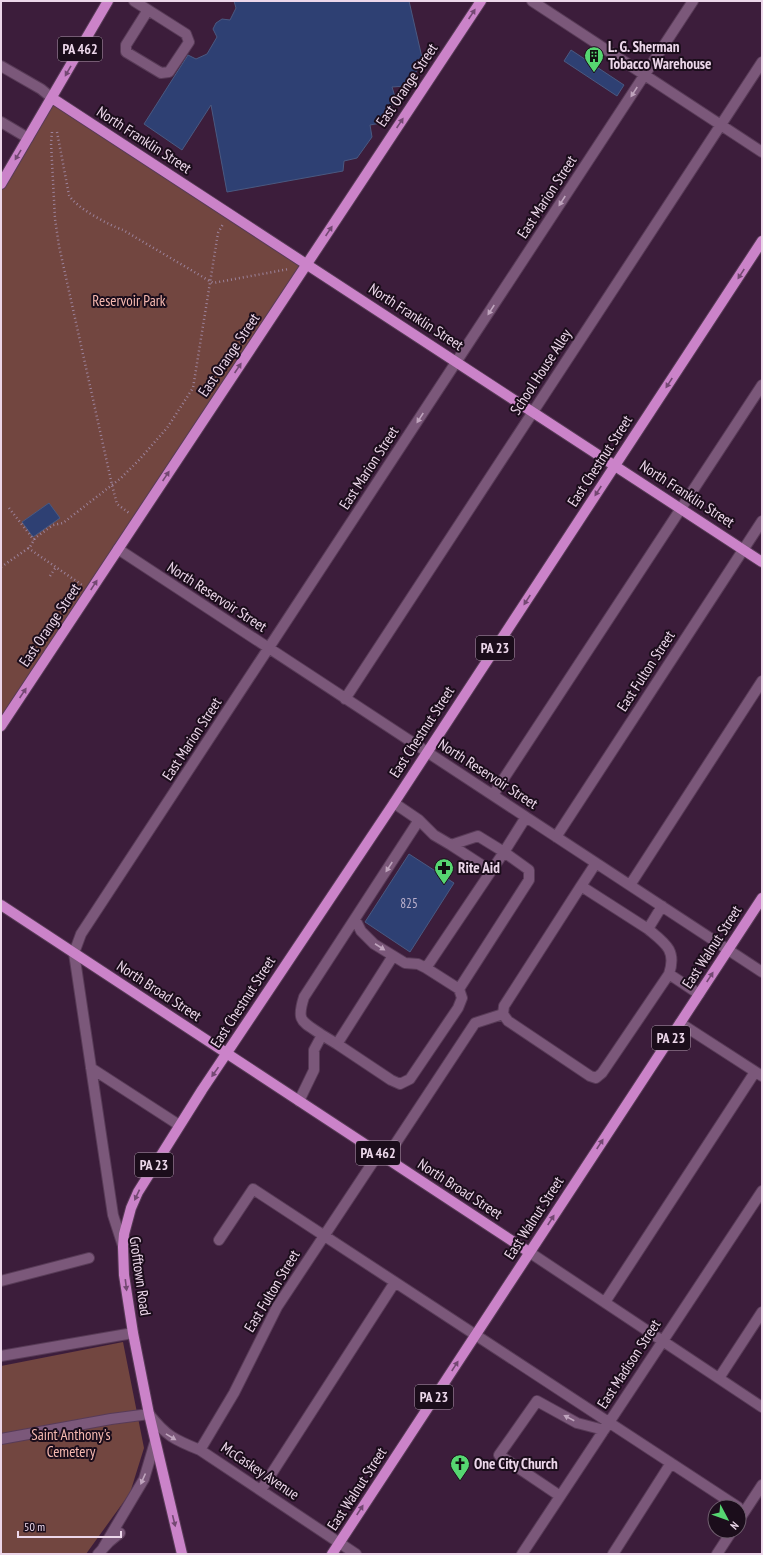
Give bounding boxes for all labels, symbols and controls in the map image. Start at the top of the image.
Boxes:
one-way arrow [468,9,476,19]
road number: PA 462 [58,37,102,61]
place label: L. G. Sherman Tobacco Warehouse [608,37,712,73]
street label: East Orange Street [372,39,441,130]
building icon: L. G. Sherman Tobacco Warehouse [583,45,605,73]
one-way arrow [64,65,71,77]
one-way arrow [630,87,638,97]
street label: North Franklin Street [93,102,195,177]
one-way arrow [397,117,404,129]
one-way arrow [14,150,22,160]
street label: East Marion Street [513,152,580,242]
one-way arrow [559,195,566,207]
one-way arrow [325,226,333,236]
one-way arrow [737,268,744,280]
street label: North Franklin Street [365,279,467,354]
park label: Reservoir Park [92,291,166,310]
one-way arrow [487,304,495,315]
street label: East Orange Street [194,309,263,400]
street label: School House Alley [506,325,576,418]
one-way arrow [234,363,242,373]
one-way arrow [666,377,673,388]
street label: East Chestnut Street [563,411,636,510]
one-way arrow [416,412,423,424]
street label: East Marion Street [335,423,402,513]
street label: North Franklin Street [636,456,738,531]
one-way arrow [162,471,170,482]
one-way arrow [594,486,602,496]
street label: North Reservoir Street [164,557,271,636]
street label: East Orange Street [15,579,84,670]
one-way arrow [91,579,98,591]
one-way arrow [523,595,531,605]
street label: East Fulton Street [612,627,679,715]
road number: PA 23 [476,636,514,660]
street label: East Chestnut Street [385,682,458,781]
one-way arrow [19,687,26,699]
street label: East Marion Street [158,694,225,784]
street label: North Reservoir Street [435,734,542,813]
pharmacy icon: Rite Aid [433,857,455,885]
place label: Rite Aid [458,858,500,877]
one-way arrow [385,861,392,873]
house number: 825 [400,895,418,912]
street label: East Walnut Street [678,902,745,992]
one-way arrow [374,944,386,951]
street label: East Chestnut Street [206,952,279,1051]
street label: North Broad Street [113,956,205,1025]
one-way arrow [706,972,714,982]
road number: PA 23 [652,1026,690,1050]
one-way arrow [211,1067,219,1077]
one-way arrow [597,1138,604,1150]
road number: PA 462 [356,1141,400,1165]
road number: PA 23 [135,1153,173,1177]
street label: North Broad Street [414,1154,506,1223]
street label: East Walnut Street [500,1173,567,1263]
one-way arrow [134,1189,140,1200]
one-way arrow [547,1214,555,1225]
street label: Grofftown Road [126,1235,155,1317]
street label: East Fulton Street [240,1246,303,1335]
one-way arrow [123,1279,129,1292]
street label: East Madison Street [593,1316,664,1412]
one-way arrow [451,1361,459,1371]
road number: PA 23 [415,1385,453,1409]
one-way arrow [564,1415,575,1422]
park label: Saint Anthony's Cemetery [31,1425,111,1461]
one-way arrow [166,1433,176,1441]
street label: McCaskey Avenue [218,1437,303,1504]
street label: East Walnut Street [323,1444,390,1534]
church icon: One City Church [449,1453,471,1481]
place label: One City Church [474,1454,558,1473]
one-way arrow [140,1474,146,1486]
north arrow [707,1499,747,1539]
one-way arrow [357,1504,364,1516]
scale bar [18,1513,121,1539]
one-way arrow [171,1515,177,1527]
text: 50 m [24,1519,45,1534]
text: N [727,1519,742,1532]

